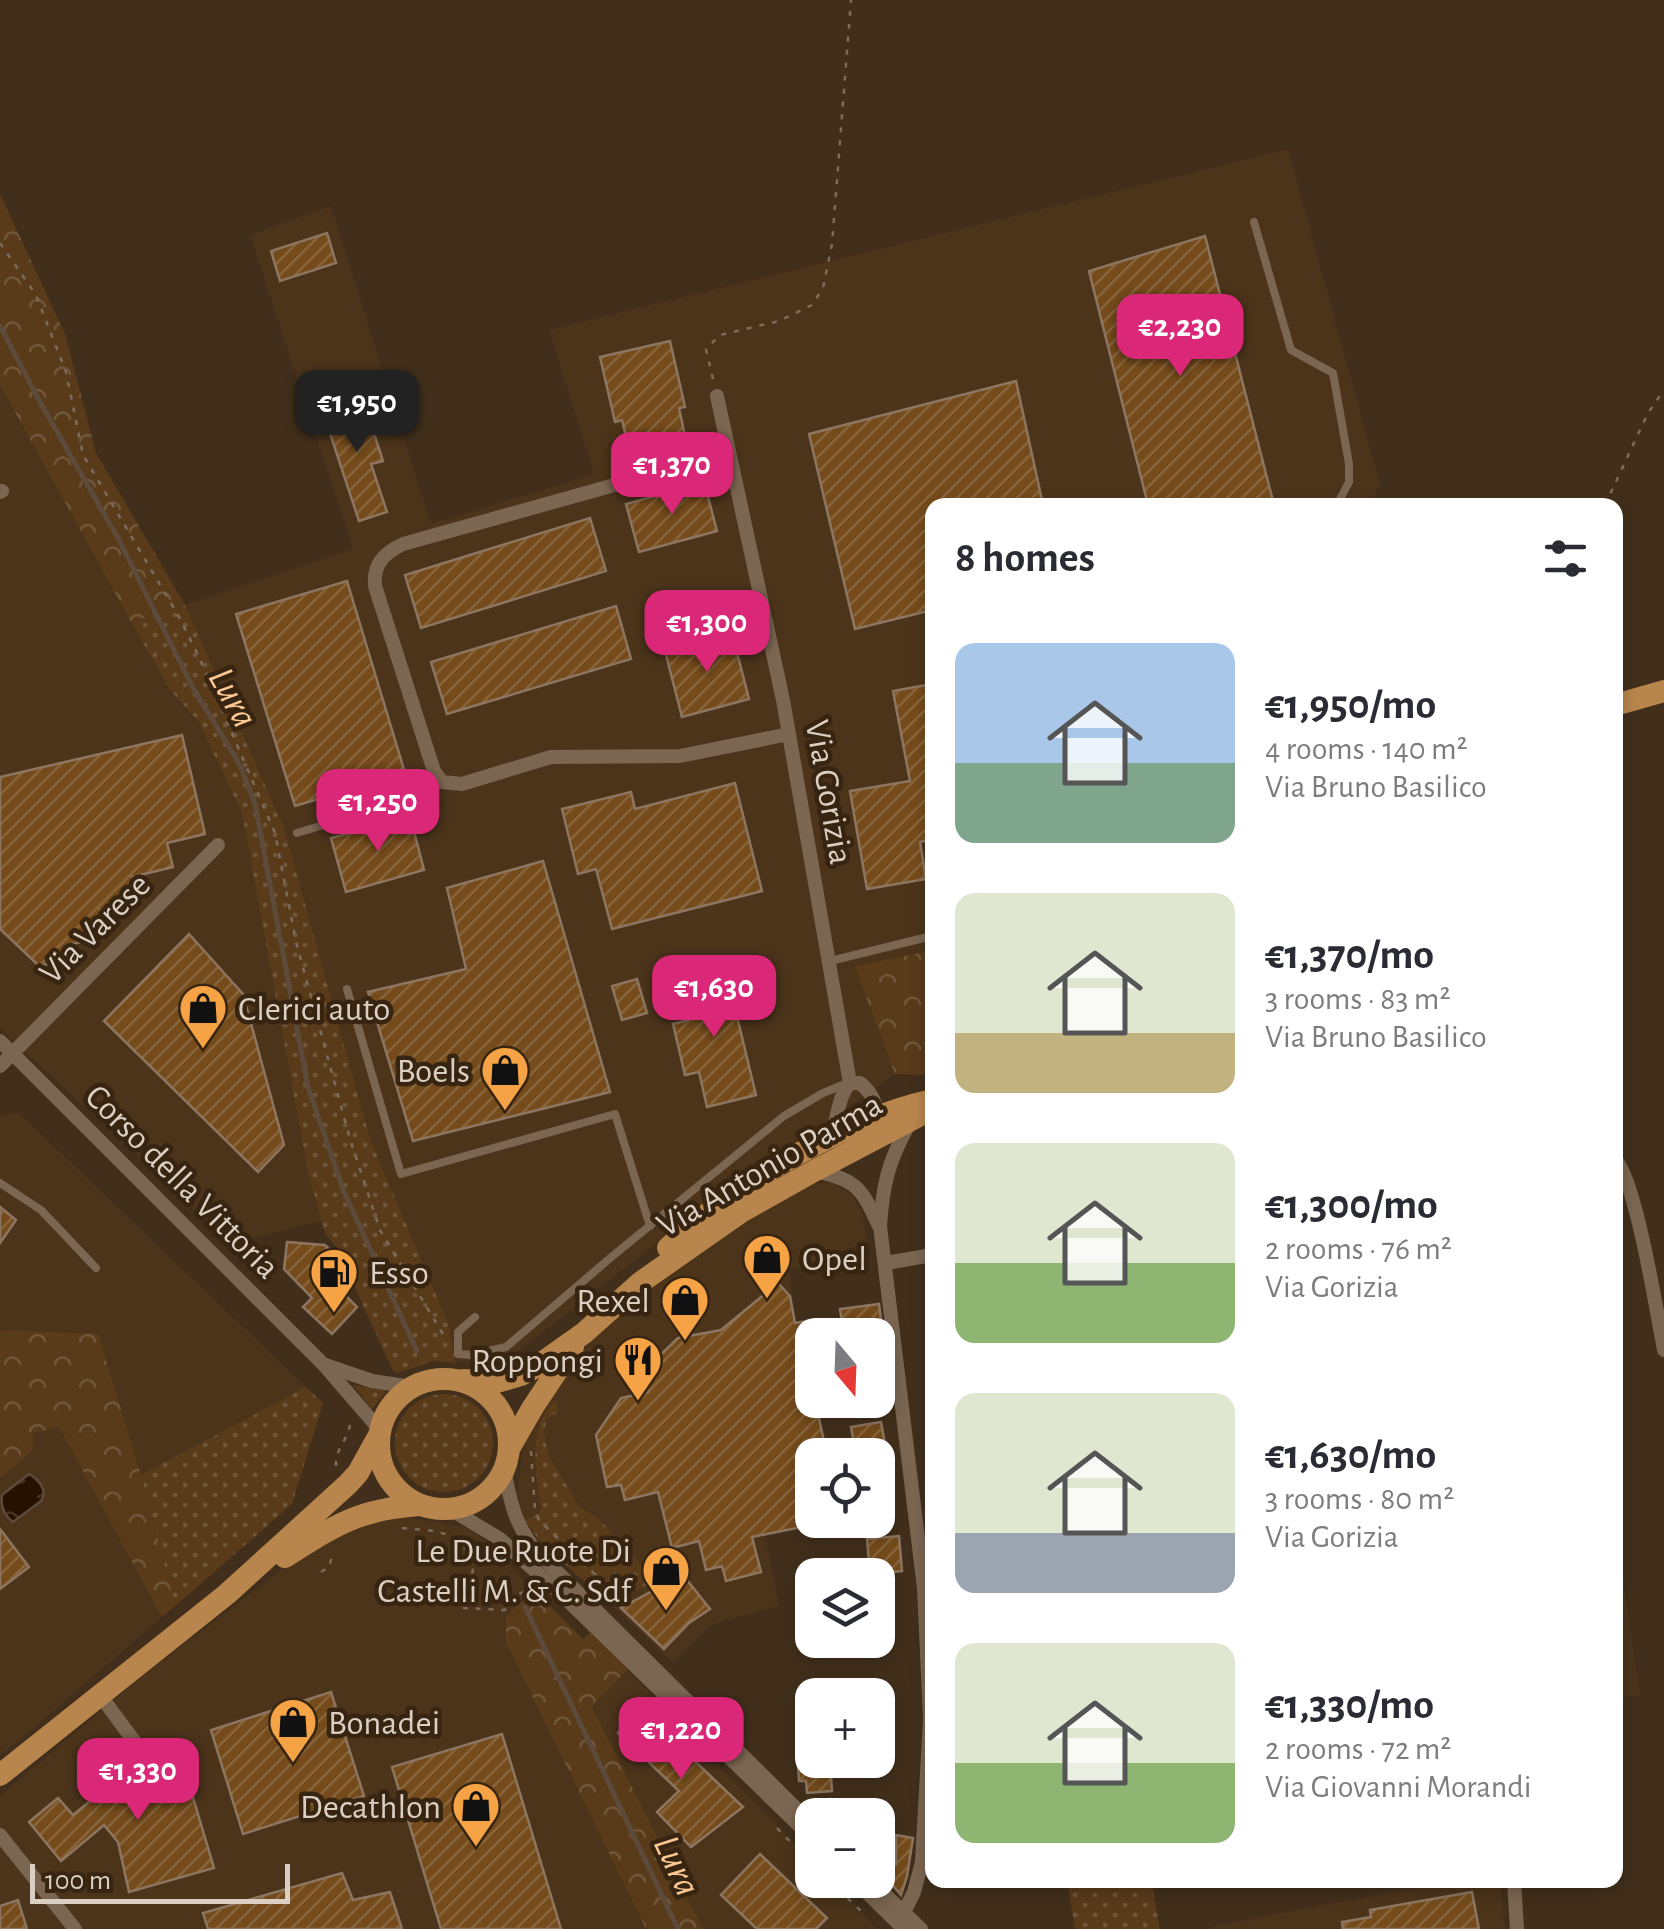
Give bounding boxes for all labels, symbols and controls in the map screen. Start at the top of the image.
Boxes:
pin: €2,230 [1099,294,1261,379]
text: €2,230 [1139,310,1221,342]
pin: €1,950 [276,370,438,455]
text: €1,950 [317,386,397,418]
pin: €1,370 [591,432,753,517]
text: €1,370 [633,448,711,480]
icon: filters [1538,531,1593,586]
text: 8 homes [955,537,1095,579]
pin: €1,300 [626,590,788,675]
text: €1,300 [667,606,747,638]
water label: Lura [201,662,264,734]
icon: home [1035,683,1155,803]
text: €1,950/mo [1265,684,1436,726]
street label: Via Gorizia [799,717,858,867]
text: 4 rooms · 140 m² [1265,733,1468,765]
pin: €1,250 [297,769,459,854]
text: Via Bruno Basilico [1265,771,1487,803]
text: €1,250 [338,785,418,817]
street label: Via Varese [33,867,157,991]
icon: home [1035,933,1155,1053]
text: €1,370/mo [1265,934,1434,976]
pin: €1,630 [633,955,795,1040]
text: €1,630 [674,971,754,1003]
shop icon: Clerici auto [177,982,229,1050]
text: 3 rooms · 83 m² [1265,983,1451,1015]
place label: Clerici auto [238,992,390,1027]
text: Via Bruno Basilico [1265,1021,1487,1053]
shop icon: Boels [479,1044,531,1112]
place label: Boels [397,1054,470,1089]
street label: Corso della Vittoria [78,1079,285,1286]
street label: Via Antonio Parma [651,1087,888,1244]
icon: home [1035,1183,1155,1303]
text: €1,300/mo [1265,1184,1438,1226]
shop icon: Opel [741,1232,793,1300]
text: 2 rooms · 76 m² [1265,1233,1452,1265]
place label: Opel [802,1242,867,1277]
fuel station icon: Esso [308,1246,360,1314]
place label: Esso [369,1256,429,1291]
text: Via Gorizia [1265,1271,1399,1303]
shop icon: Rexel [659,1274,711,1342]
place label: Rexel [576,1284,650,1319]
north arrow [795,1318,895,1418]
map controls [795,1318,895,1898]
restaurant icon: Roppongi [612,1334,664,1402]
place label: Roppongi [472,1344,603,1379]
icon: home [1035,1433,1155,1553]
text: €1,630/mo [1265,1434,1436,1476]
button: locate [795,1438,895,1538]
text: 3 rooms · 80 m² [1265,1483,1454,1515]
text: Via Gorizia [1265,1521,1399,1553]
place label: Le Due Ruote Di Castelli M. & C. Sdf [377,1534,633,1609]
shop icon: Le Due Ruote Di Castelli M. & C. Sdf [640,1544,692,1612]
button: layers [795,1558,895,1658]
button: + [795,1678,895,1778]
icon: home [1035,1683,1155,1803]
text: €1,330/mo [1265,1684,1434,1726]
shop icon: Bonadei [267,1696,319,1764]
pin: €1,220 [600,1697,762,1782]
place label: Bonadei [328,1706,440,1741]
text: €1,220 [641,1713,721,1745]
text: 2 rooms · 72 m² [1265,1733,1452,1765]
pin: €1,330 [57,1738,219,1823]
text: €1,330 [99,1754,177,1786]
text: Via Giovanni Morandi [1265,1771,1532,1803]
shop icon: Decathlon [450,1780,502,1848]
place label: Decathlon [300,1790,441,1825]
button: − [795,1798,895,1898]
water label: Lura [646,1830,707,1902]
scale bar [30,1859,290,1904]
text: 100 m [45,1867,111,1895]

